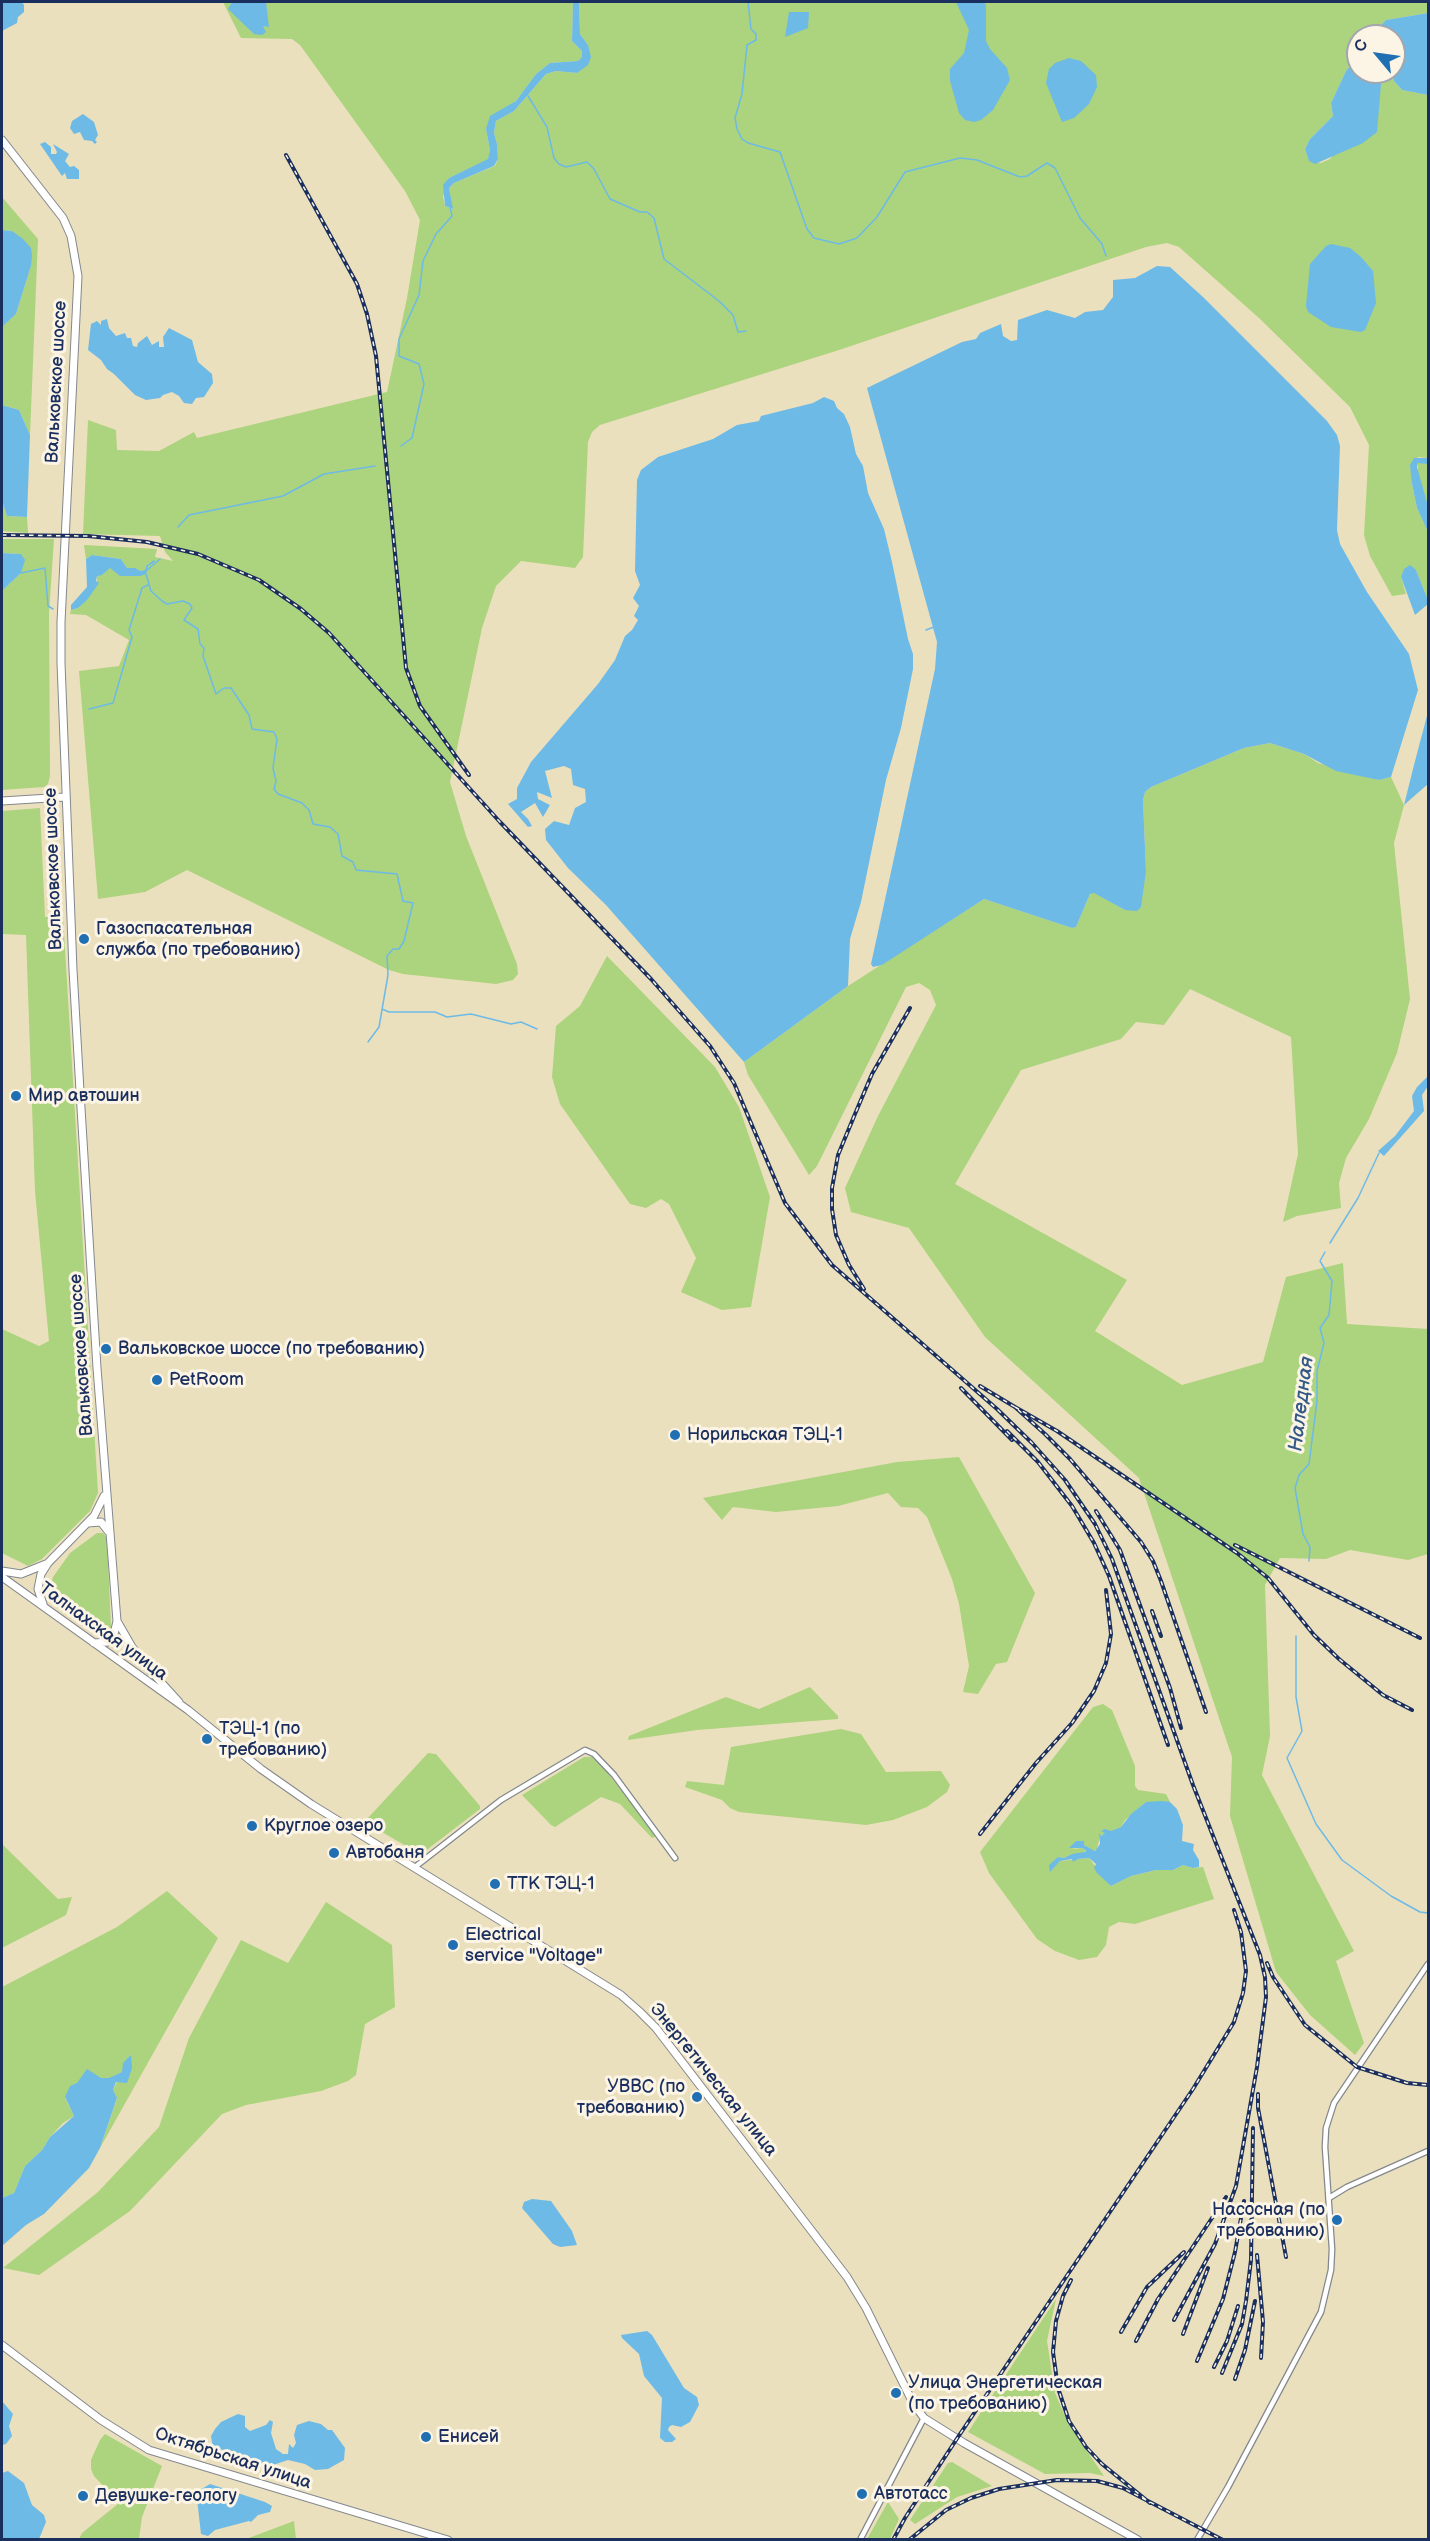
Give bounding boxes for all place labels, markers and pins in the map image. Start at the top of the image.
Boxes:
place label: Газоспасательная служба (по требованию) [96,918,301,960]
marker: Газоспасательная служба (по требованию) [77,932,91,946]
place label: Мир автошин [28,1085,140,1107]
marker: Мир автошин [9,1089,23,1103]
place label: Вальковское шоссе (по требованию) [118,1338,425,1360]
marker: Вальковское шоссе (по требованию) [99,1342,113,1356]
place label: PetRoom [169,1369,244,1391]
marker: PetRoom [150,1373,164,1387]
place label: Норильская ТЭЦ-1 [687,1424,843,1446]
marker: Норильская ТЭЦ-1 [668,1428,682,1442]
place label: ТЭЦ-1 (по требованию) [219,1718,327,1760]
marker: ТЭЦ-1 (по требованию) [200,1732,214,1746]
place label: Круглое озеро [264,1815,383,1837]
marker: Круглое озеро [245,1819,259,1833]
place label: Автобаня [346,1842,424,1864]
marker: Автобаня [327,1846,341,1860]
place label: ТТК ТЭЦ-1 [507,1873,594,1895]
marker: ТТК ТЭЦ-1 [488,1877,502,1891]
place label: Electrical service "Voltage" [465,1924,603,1966]
marker: Electrical service "Voltage" [446,1938,460,1952]
place label: УВВС (по требованию) [577,2076,685,2118]
marker: УВВС (по требованию) [690,2090,704,2104]
place label: Насосная (по требованию) [1212,2199,1325,2242]
marker: Насосная (по требованию) [1330,2213,1344,2227]
place label: Улица Энергетическая (по требованию) [908,2372,1102,2414]
marker: Улица Энергетическая (по требованию) [889,2386,903,2400]
place label: Енисей [438,2426,499,2448]
marker: Енисей [419,2430,433,2444]
place label: Автотасс [874,2483,948,2505]
place label: Девушке-геологу [95,2485,237,2507]
marker: Автотасс [855,2487,869,2501]
marker: Девушке-геологу [76,2489,90,2503]

